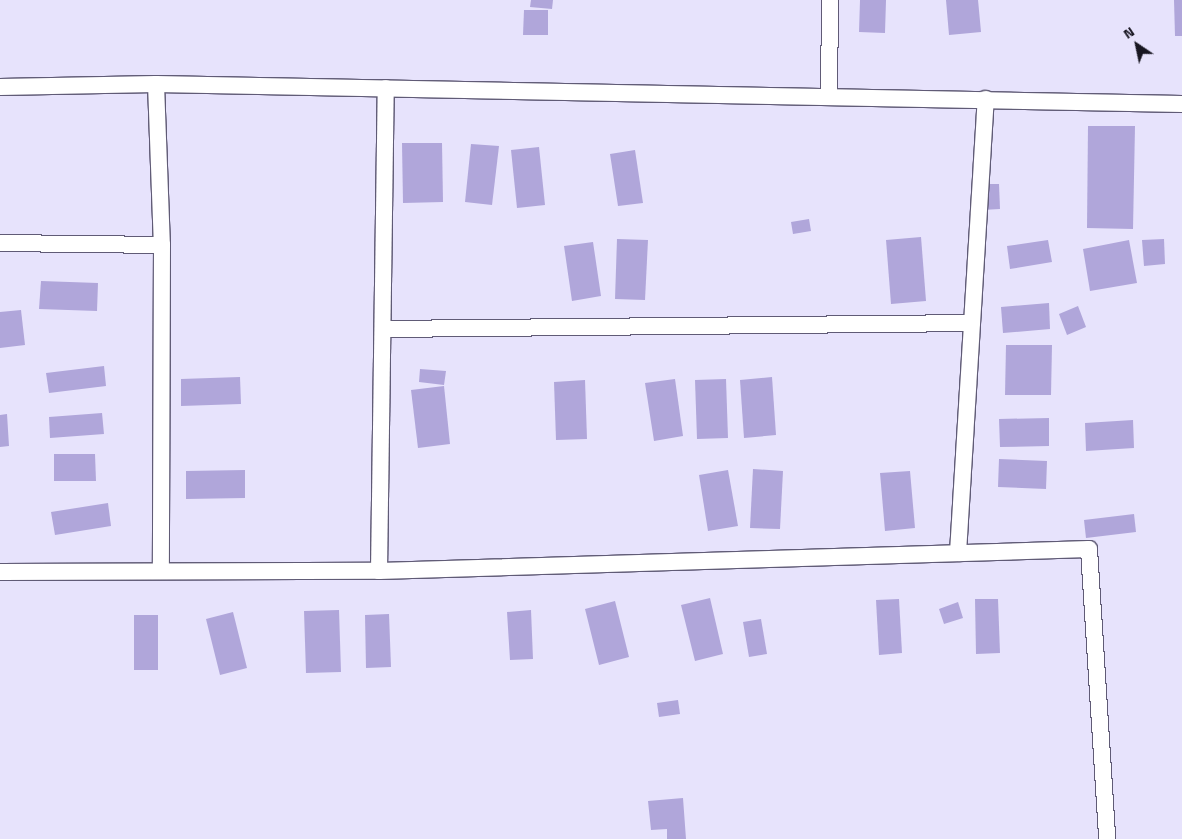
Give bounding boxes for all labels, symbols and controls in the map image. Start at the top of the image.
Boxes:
north arrow [1112,20,1162,70]
text: N [1118,21,1138,44]

